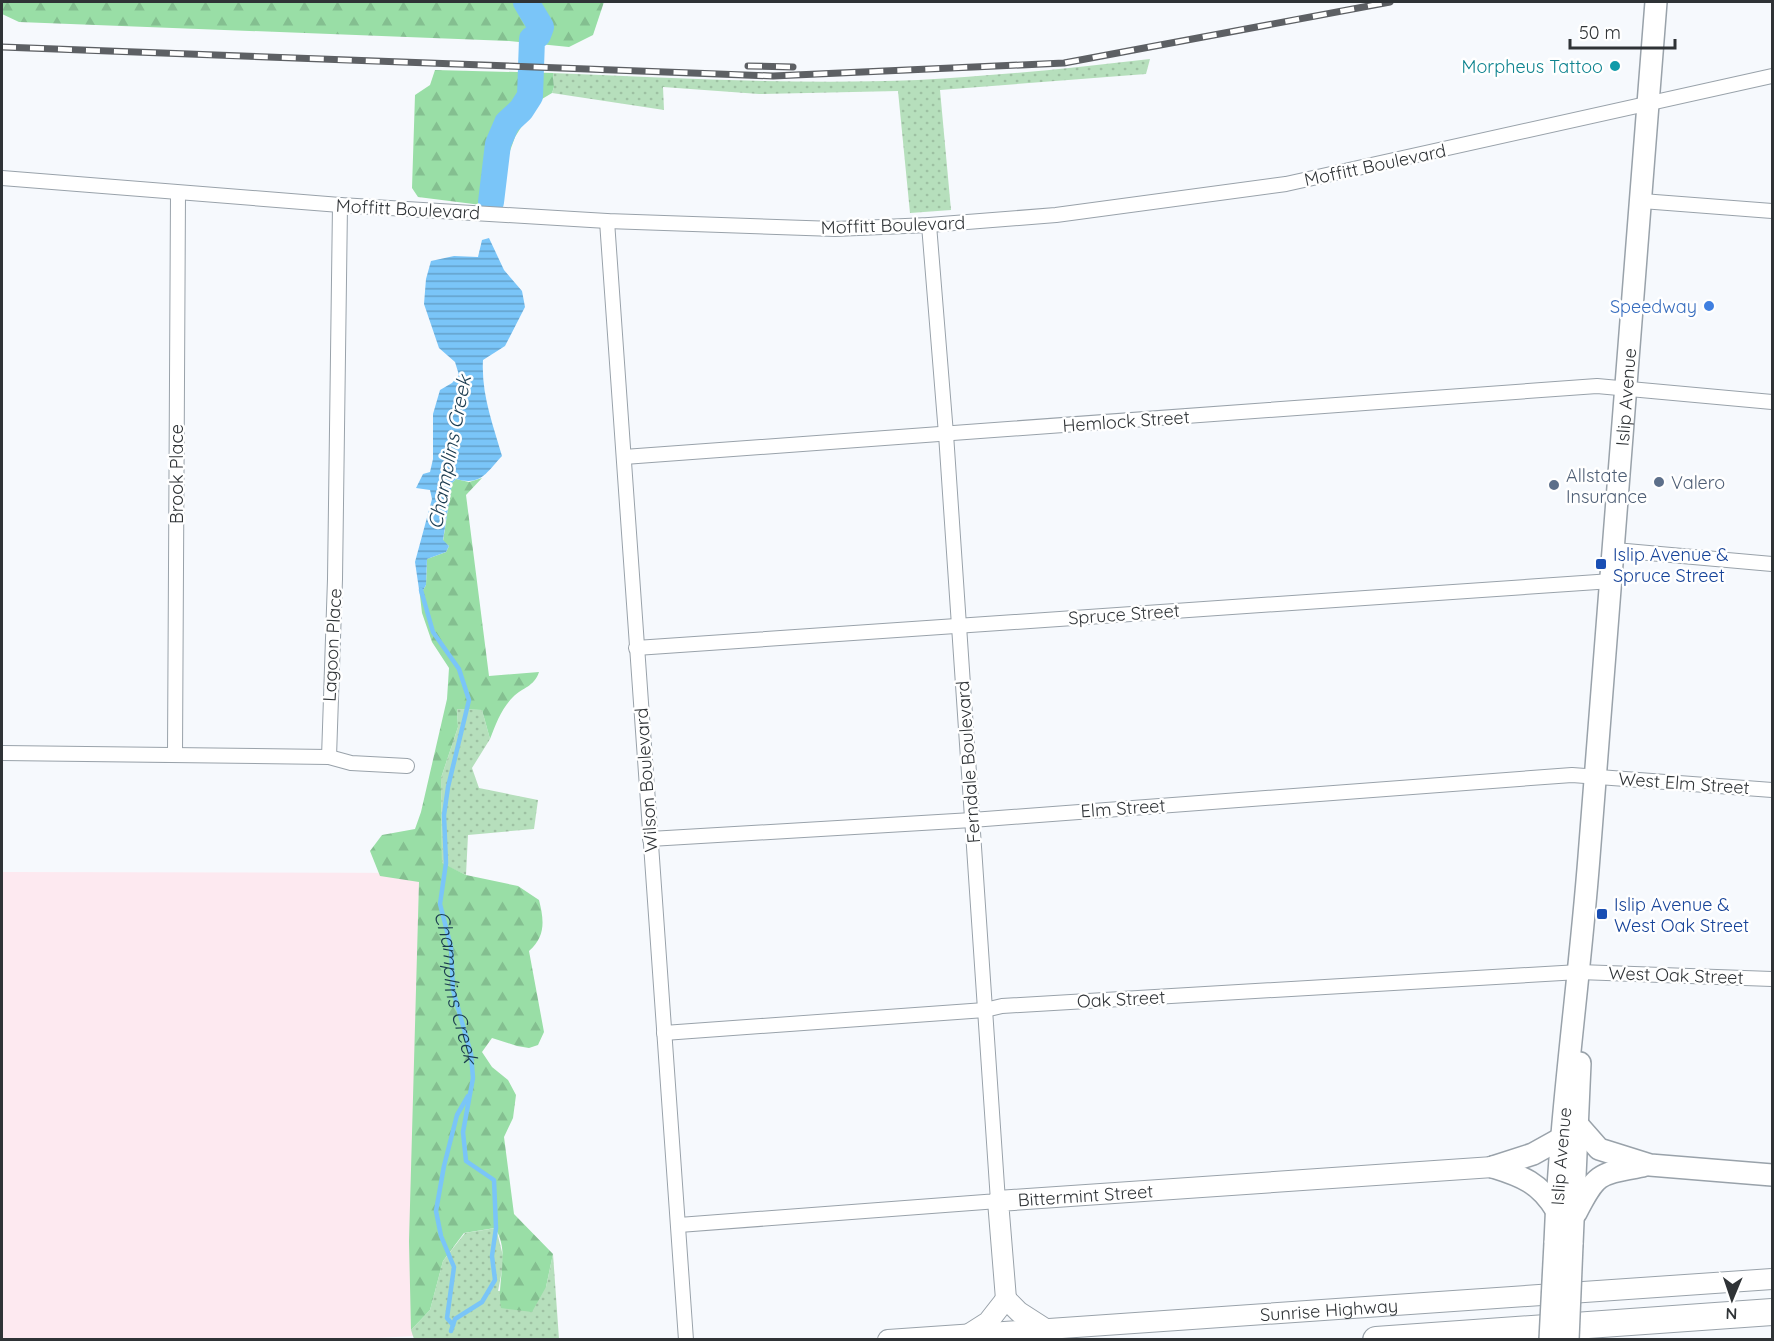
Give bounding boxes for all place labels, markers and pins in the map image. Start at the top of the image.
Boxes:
place label: Morpheus Tattoo [1462,55,1603,78]
marker: Morpheus Tattoo [1608,59,1622,73]
place label: Speedway [1610,295,1697,318]
marker: Speedway [1702,299,1716,313]
place label: Allstate Insurance [1566,464,1647,508]
place label: Valero [1671,471,1725,494]
marker: Valero [1652,475,1666,489]
marker: Allstate Insurance [1547,478,1561,492]
place label: Islip Avenue & Spruce Street [1613,543,1728,587]
marker: Islip Avenue & Spruce Street [1594,557,1608,571]
place label: Islip Avenue & West Oak Street [1614,893,1749,937]
marker: Islip Avenue & West Oak Street [1595,907,1609,921]

